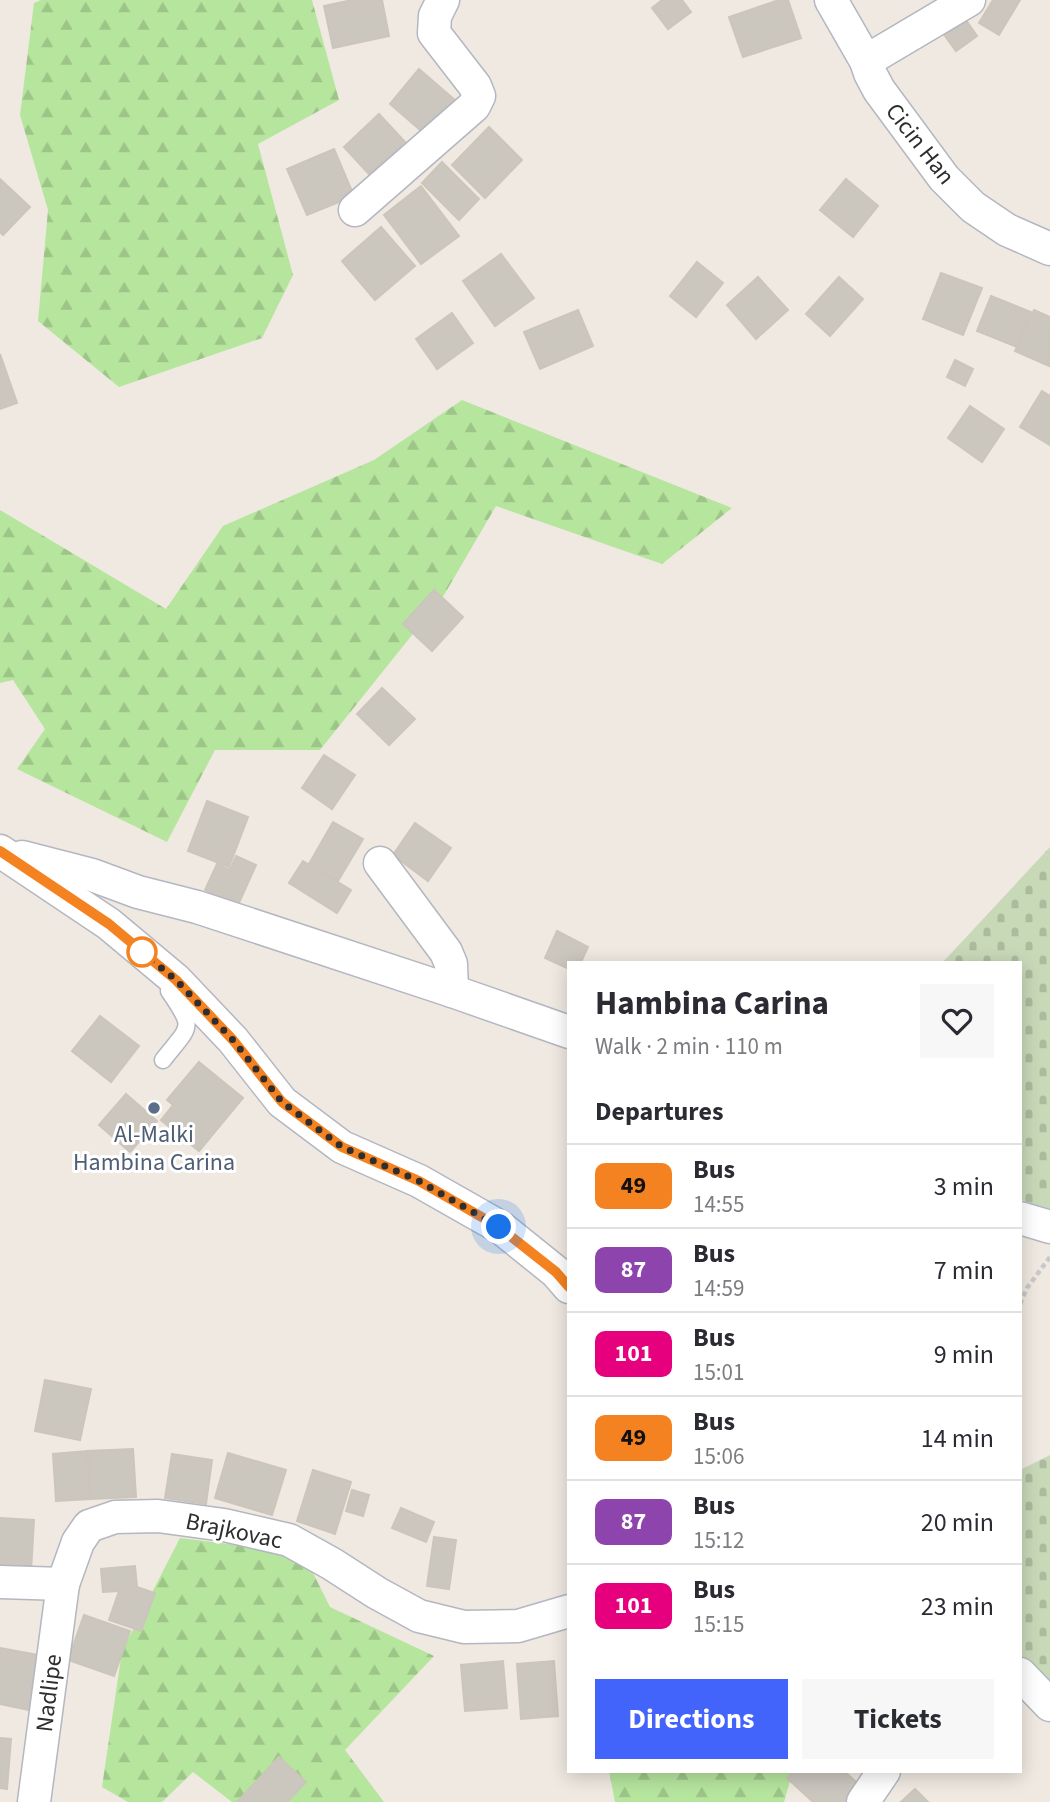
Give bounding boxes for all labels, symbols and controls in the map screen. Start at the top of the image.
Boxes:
street label: Cicin Han [877,96,963,192]
unlabelled marker [127,937,157,967]
text: Hambina Carina [595,980,829,1027]
button: heart [920,984,994,1058]
text: Walk · 2 min · 110 m [595,1030,783,1063]
text: Departures [595,1093,723,1130]
marker: Al-Malki Hambina Carina [146,1100,162,1116]
place label: Al-Malki Hambina Carina [73,1117,235,1180]
text: Bus [693,1151,735,1188]
text: 49 [621,1168,646,1203]
text: 3 min [934,1168,994,1205]
text: 14:55 [693,1188,744,1221]
your location [481,1209,516,1244]
text: Bus [693,1235,735,1272]
text: 87 [621,1252,646,1287]
text: 7 min [934,1252,994,1289]
text: 14:59 [693,1272,744,1305]
text: Bus [693,1319,735,1356]
text: 101 [614,1336,653,1371]
text: 9 min [934,1336,994,1373]
text: 15:01 [693,1356,744,1389]
text: Bus [693,1403,735,1440]
text: 49 [621,1420,646,1455]
text: 14 min [921,1420,994,1457]
text: 15:06 [693,1440,744,1473]
text: Bus [693,1487,735,1524]
street label: Brajkovac [182,1504,286,1558]
text: 87 [621,1504,646,1539]
text: 20 min [921,1504,994,1541]
text: 15:12 [693,1524,744,1557]
text: Bus [693,1571,735,1608]
text: 101 [614,1588,653,1623]
text: 23 min [921,1588,994,1625]
text: 15:15 [693,1608,744,1641]
street label: Nadlipe [27,1652,71,1734]
button: Directions [595,1679,788,1759]
button: Tickets [802,1679,994,1759]

